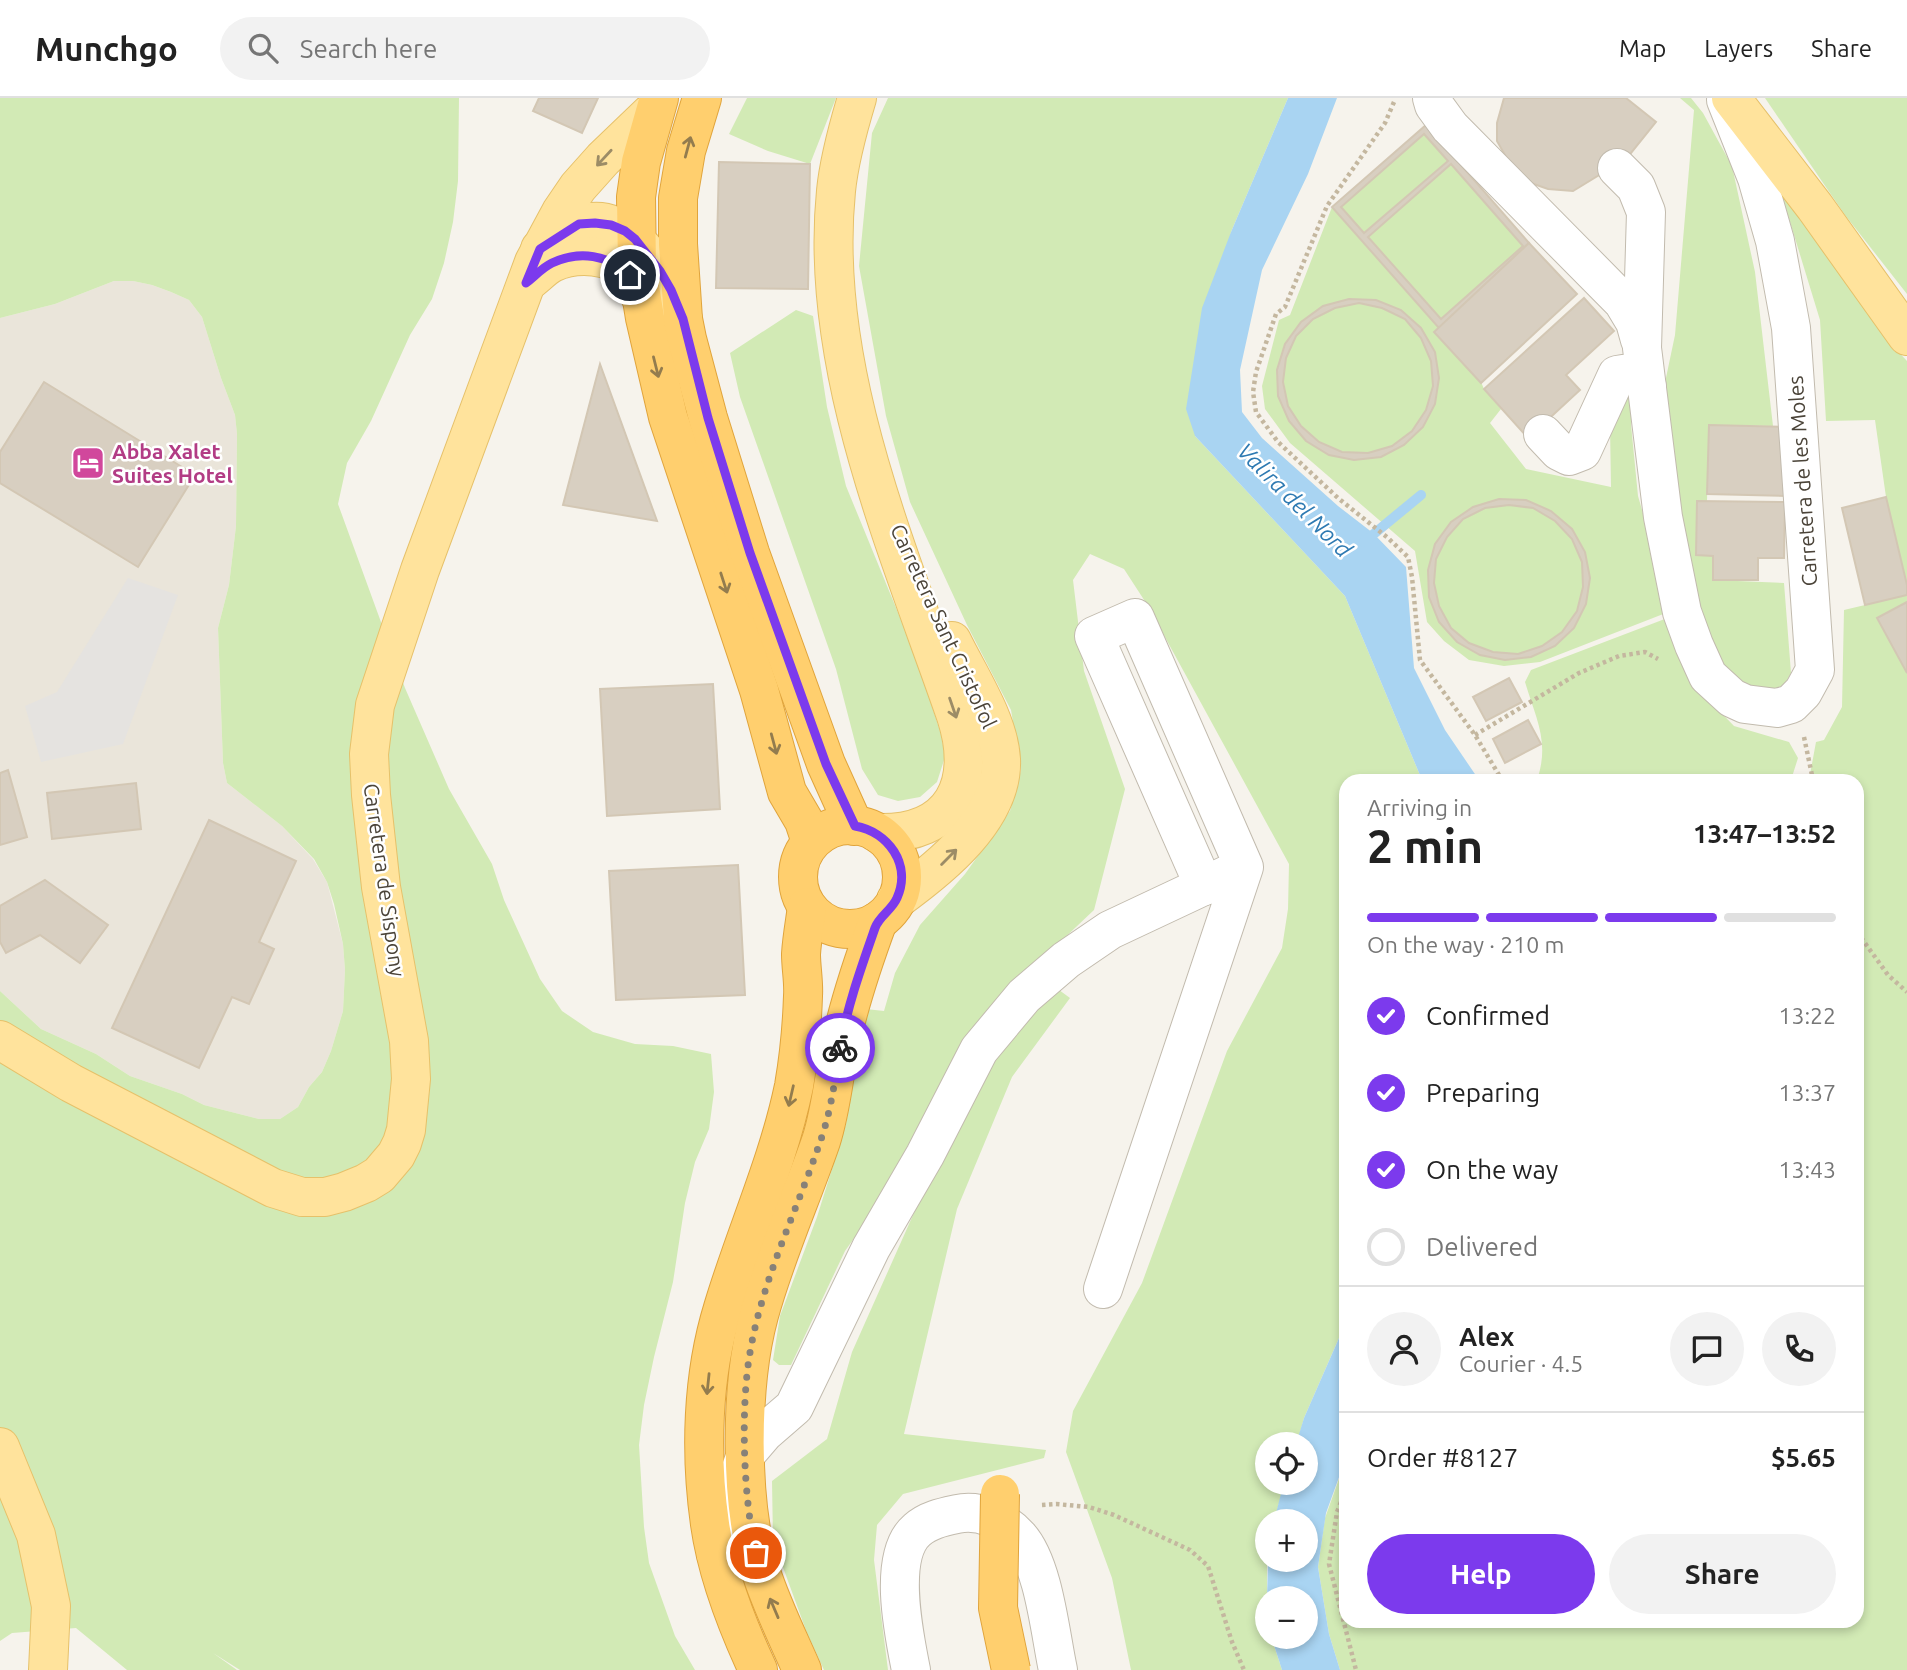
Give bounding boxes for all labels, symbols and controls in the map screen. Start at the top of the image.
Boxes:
search box [220,17,710,80]
icon: search [244,29,282,67]
text: Munchgo [35,30,178,67]
text: Search here [300,34,437,63]
text: Map [1619,35,1666,62]
text: Layers [1704,35,1773,62]
text: Share [1811,35,1872,62]
one-way arrow [682,136,695,158]
one-way arrow [596,149,612,167]
pin [600,245,660,305]
icon: home [611,256,649,294]
one-way arrow [650,355,663,378]
street label: Carretera de les Moles [1783,375,1821,587]
water label: Valira del Nord [1233,438,1358,563]
place label: Abba Xalet Suites Hotel [112,439,233,487]
hotel icon: Abba Xalet Suites Hotel [69,444,107,482]
street label: Carretera Sant Cristofol [886,520,1002,732]
one-way arrow [719,572,731,594]
one-way arrow [948,697,960,719]
one-way arrow [768,732,781,755]
street label: Carretera de Sispony [360,782,410,978]
text: Arriving in [1367,795,1472,820]
text: 13:47–13:52 [1693,819,1836,848]
text: 2 min [1367,820,1483,872]
one-way arrow [940,848,957,865]
text: On the way · 210 m [1367,932,1564,957]
icon: check [1367,997,1405,1035]
text: Confirmed [1426,1001,1550,1030]
text: 13:22 [1778,1003,1836,1028]
courier [805,1013,875,1083]
icon: bike [821,1029,859,1067]
icon: check [1367,1074,1405,1112]
text: Preparing [1426,1078,1540,1107]
text: 13:37 [1778,1080,1836,1105]
one-way arrow [784,1084,797,1106]
icon: check [1367,1151,1405,1189]
text: On the way [1426,1155,1558,1184]
text: 13:43 [1778,1157,1836,1182]
text: Delivered [1426,1232,1538,1261]
button: person [1367,1312,1441,1386]
button: chat [1670,1312,1744,1386]
button: phone [1762,1312,1836,1386]
text: Alex [1459,1322,1514,1351]
text: Courier · 4.5 [1459,1351,1583,1376]
one-way arrow [701,1372,714,1395]
map controls [1255,1432,1318,1649]
button: locate [1255,1432,1318,1495]
text: Order #8127 [1367,1443,1518,1472]
text: $5.65 [1771,1443,1836,1472]
button: + [1255,1509,1318,1572]
pin [726,1523,786,1583]
icon: bag [737,1534,775,1572]
button: Help [1367,1534,1595,1614]
button: Share [1609,1534,1836,1614]
button: − [1255,1586,1318,1649]
one-way arrow [767,1597,780,1619]

